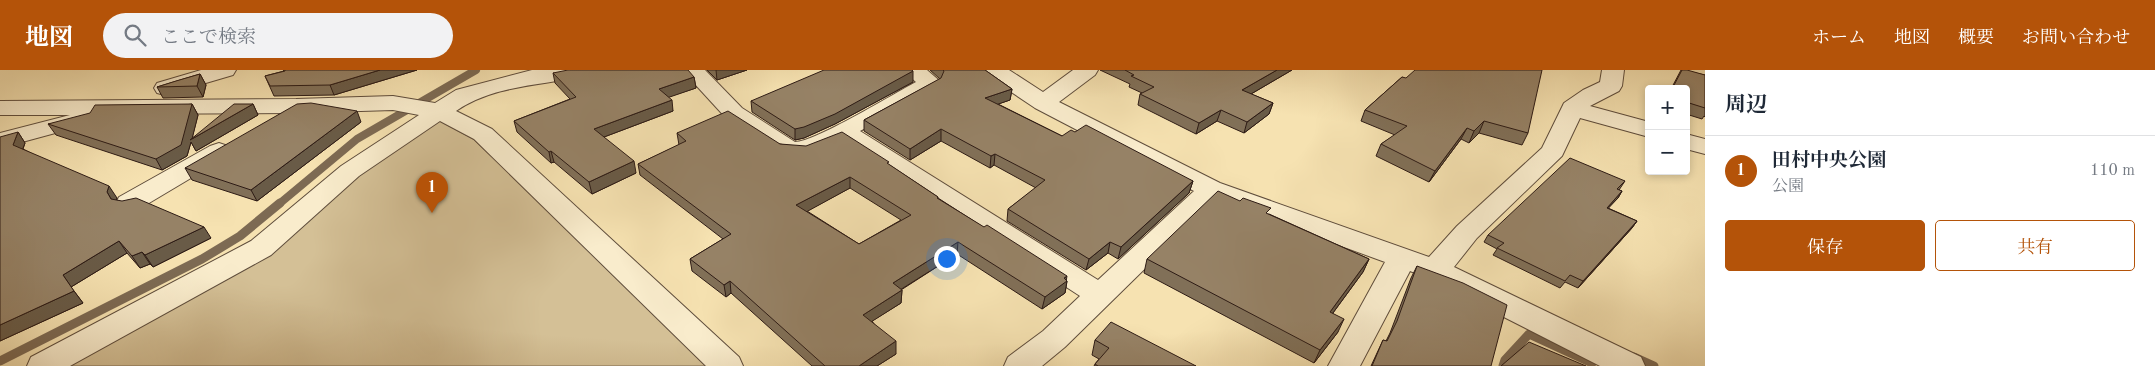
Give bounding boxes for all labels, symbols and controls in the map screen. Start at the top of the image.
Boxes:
search box [103,13,453,58]
icon: search [121,21,149,49]
text: 地図 [25,27,73,51]
text: ここで検索 [161,29,256,48]
text: ホーム [1812,29,1866,47]
text: 地図 [1894,29,1930,47]
text: 概要 [1958,29,1994,47]
text: お問い合わせ [2022,29,2130,47]
map controls [1645,85,1690,175]
button: + [1645,85,1690,130]
text: 周辺 [1725,95,1767,116]
button: − [1645,130,1690,175]
text: 田村中央公園 [1772,152,1886,171]
text: 1 [1736,163,1746,179]
text: 110 m [2090,163,2135,179]
pin: 1 [416,172,448,213]
text: 公園 [1772,179,1804,195]
button: 保存 [1725,220,1925,271]
button: 共有 [1935,220,2135,271]
your location [934,246,960,272]

